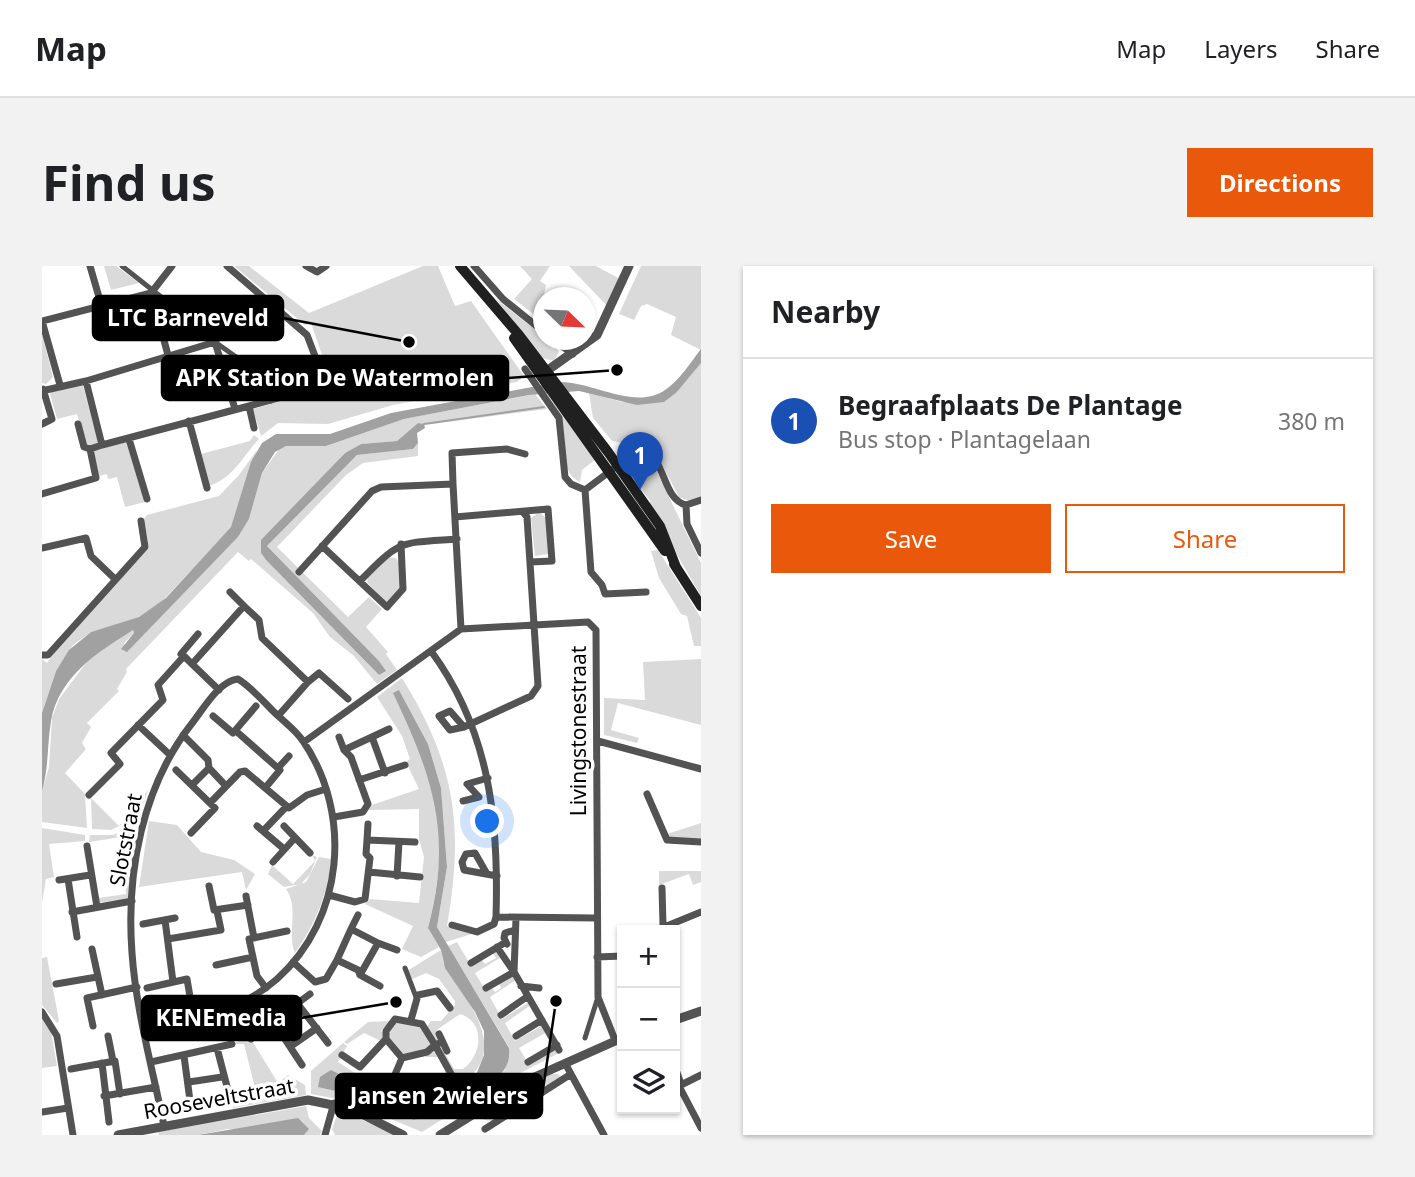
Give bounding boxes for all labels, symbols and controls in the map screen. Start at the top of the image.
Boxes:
text: Map [35,26,107,71]
text: Map [1116,32,1166,65]
text: Layers [1204,32,1278,65]
text: Share [1316,32,1380,65]
button: Directions [1187,148,1373,217]
text: Find us [42,149,216,215]
north arrow [533,287,596,350]
text: Nearby [771,291,880,332]
callout: LTC Barneveld [93,296,283,340]
text: LTC Barneveld [107,301,269,333]
callout: APK Station De Watermolen [162,356,508,400]
text: APK Station De Watermolen [176,361,494,393]
text: Begraafplaats De Plantage [838,387,1182,423]
text: 1 [787,405,801,437]
text: 380 m [1278,405,1345,437]
text: Bus stop · Plantagelaan [838,423,1091,455]
pin: 1 [617,432,663,490]
button: Save [771,504,1051,573]
button: Share [1065,504,1345,573]
street label: Livingstonestraat [564,645,592,816]
street label: Slotstraat [102,790,148,889]
your location [470,804,504,838]
map controls [617,925,680,1114]
button: + [617,925,680,988]
button: − [617,988,680,1051]
callout: KENEmedia [142,996,301,1040]
text: KENEmedia [155,1001,287,1033]
button: layers [617,1051,680,1114]
street label: Rooseveltstraat [141,1071,297,1125]
callout: Jansen 2wielers [336,1074,542,1118]
text: Jansen 2wielers [348,1079,528,1111]

